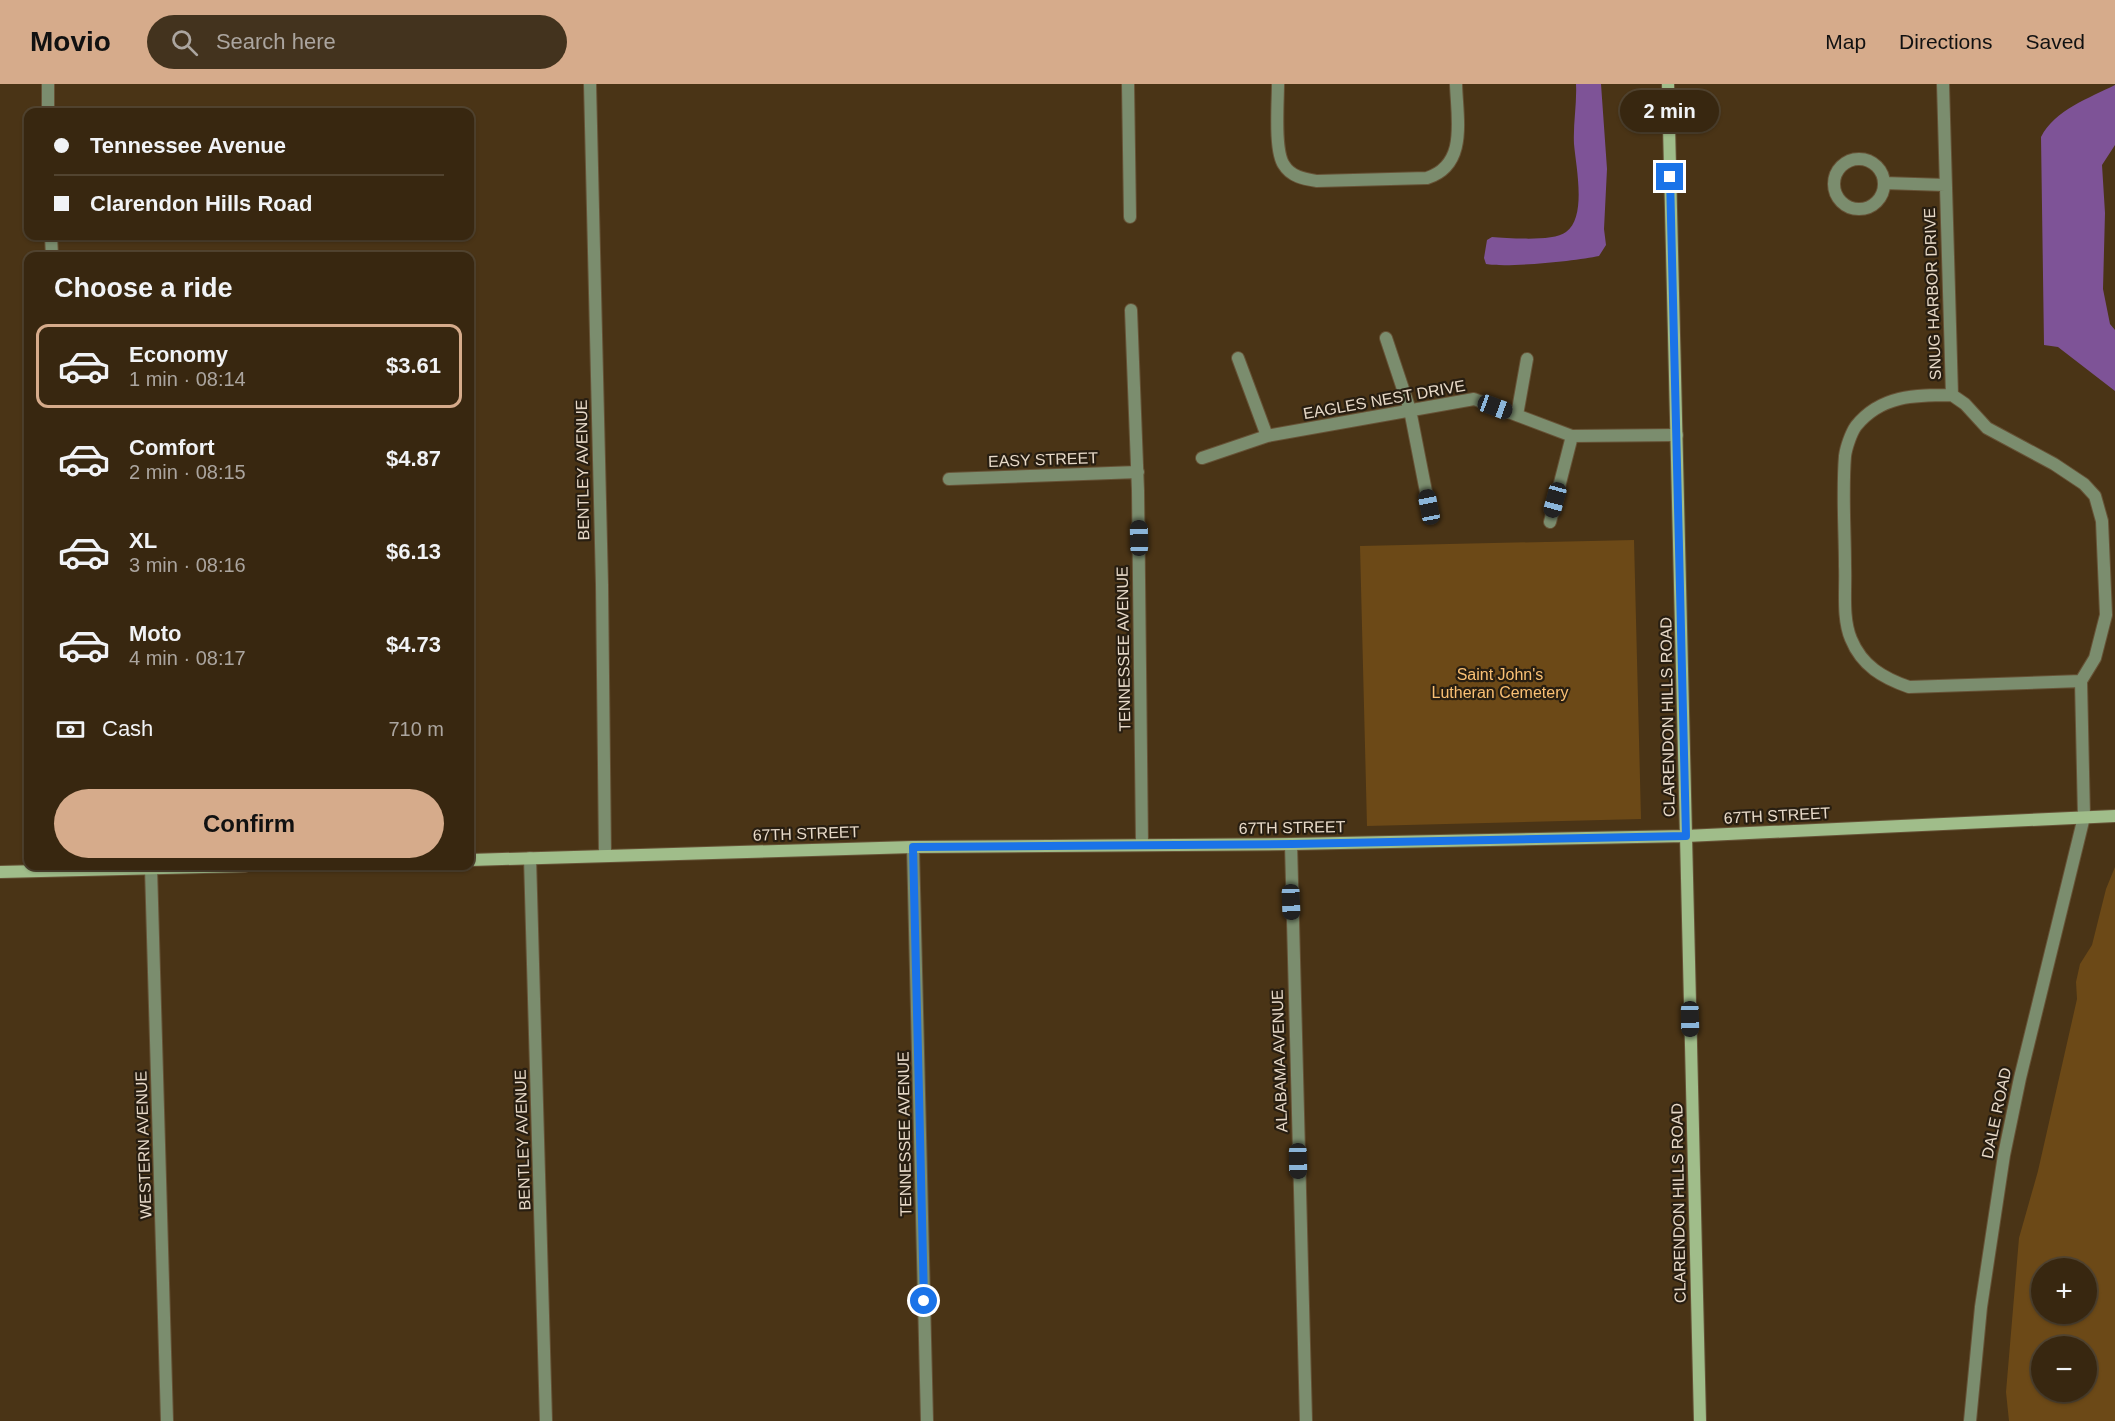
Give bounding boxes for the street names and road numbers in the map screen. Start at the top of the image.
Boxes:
street label: SNUG HARBOR DRIVE [1921,208,1944,380]
street label: EAGLES NEST DRIVE [1302,377,1466,422]
street label: BENTLEY AVENUE [573,399,592,541]
street label: EASY STREET [988,449,1098,470]
street label: TENNESSEE AVENUE [1114,566,1133,732]
street label: CLARENDON HILLS ROAD [1657,617,1678,817]
street label: 67TH STREET [1723,804,1831,827]
street label: 67TH STREET [1239,818,1346,837]
street label: 67TH STREET [752,823,860,844]
street label: ALABAMA AVENUE [1269,989,1290,1133]
street label: TENNESSEE AVENUE [895,1051,914,1217]
street label: DALE ROAD [1979,1066,2014,1160]
street label: BENTLEY AVENUE [512,1069,533,1211]
street label: WESTERN AVENUE [132,1071,155,1219]
street label: CLARENDON HILLS ROAD [1668,1103,1689,1303]

